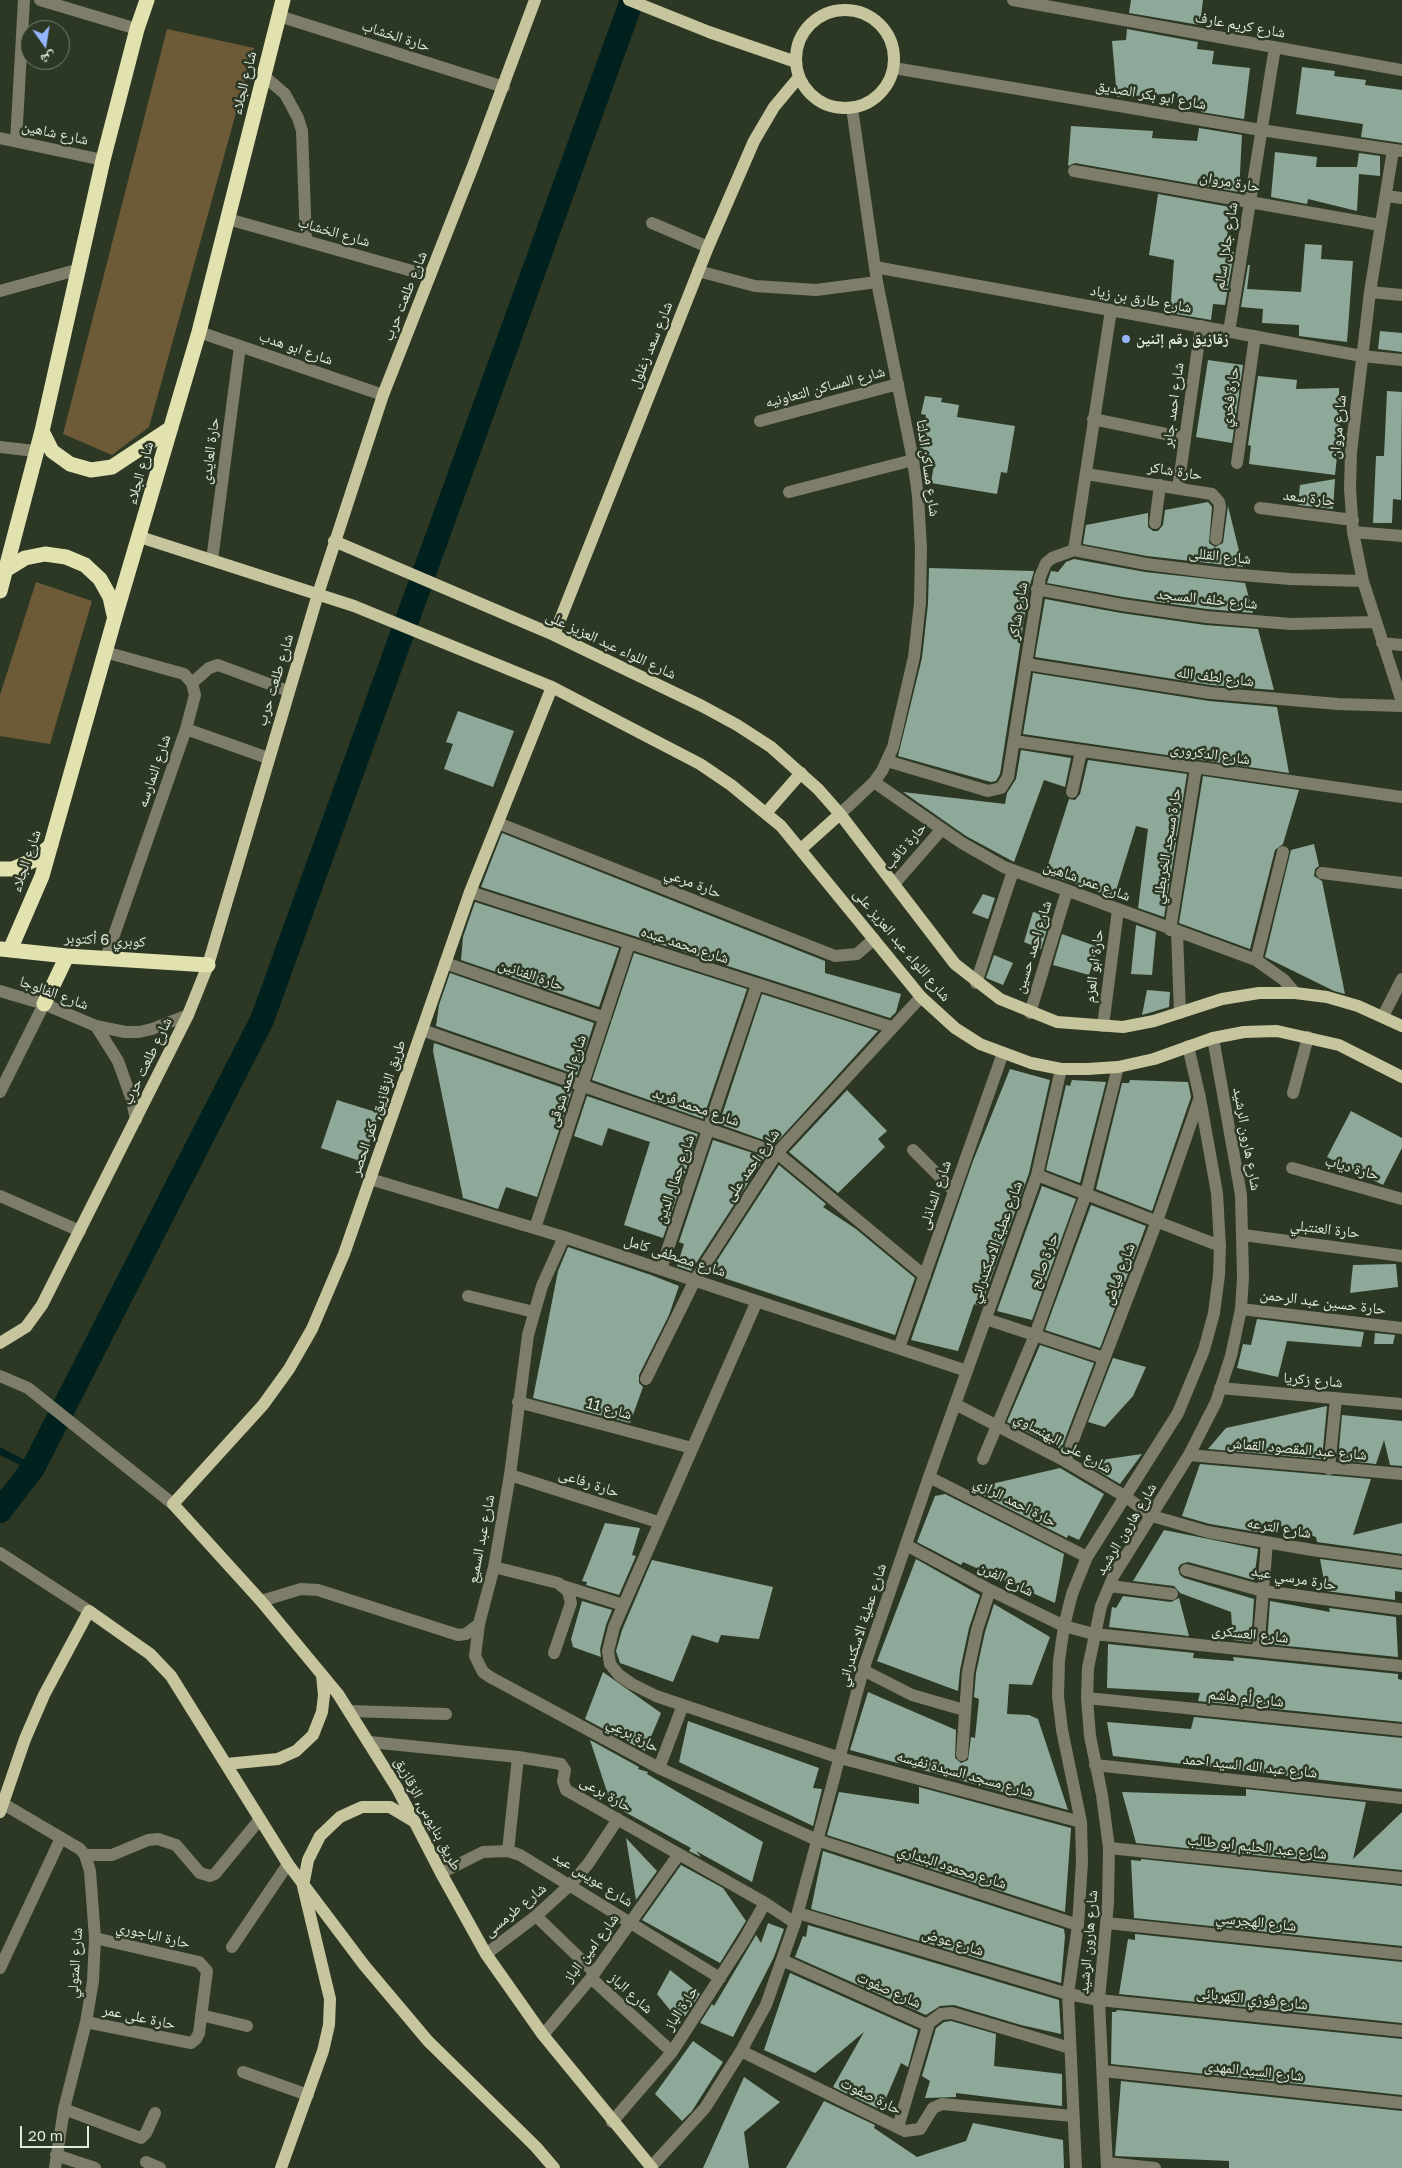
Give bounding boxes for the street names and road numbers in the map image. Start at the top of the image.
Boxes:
street label: شارع كريم عارف [1194,8,1286,42]
street label: حارة الخشاب [359,16,433,56]
street label: شارع الجلاء [227,49,261,117]
street label: شارع ابو بكر الصديق [1094,76,1208,114]
street label: شارع شاهين [20,117,90,149]
street label: حارة مروان [1198,168,1262,196]
street label: شارع جلال سالم [1210,201,1242,291]
street label: شارع الخشاب [296,213,372,251]
street label: شارع طلعت حرب [379,248,431,344]
street label: شارع طارق بن زياد [1089,281,1193,317]
street label: شارع سعد زغلول [625,299,677,391]
street label: شارع ابو هدب [257,327,335,369]
street label: شارع احمد جابر [1158,361,1188,449]
street label: شارع المساكن التعاونيه [763,362,887,412]
street label: حارة فخري [1217,366,1243,428]
street label: شارع مروان [1326,394,1350,460]
street label: حارة العايدى [197,417,223,485]
street label: شارع مساكن الدلتا [912,418,944,518]
street label: شارع الجلاء [122,439,158,507]
street label: حارة شاكر [1146,458,1204,484]
street label: حارة سعد [1282,486,1336,510]
street label: شارع القللى [1188,544,1252,568]
street label: شارع شاكر [1005,581,1031,641]
street label: شارع خلف المسجد [1156,585,1258,613]
street label: شارع اللواء عبد العزيز على [543,607,679,683]
street label: شارع طلعت حرب [252,632,298,728]
street label: شارع لطف الله [1175,663,1255,691]
street label: شارع النمارسه [133,732,175,810]
street label: شارع الدكرورى [1169,739,1251,769]
street label: حارة مسجد الخربطلي [1149,787,1185,905]
street label: حارة ثاقب [880,819,930,873]
street label: شارع الجلاء [7,827,45,895]
street label: شارع عمر شاهين [1041,857,1133,905]
street label: حارة مرعي [662,864,724,902]
street label: شارع اللواء عبد العزيز على [849,885,955,1005]
street label: شارع احمد حسين [1010,898,1056,996]
street label: شارع محمد عبده [639,922,731,968]
street label: حارة ابو العزم [1081,928,1107,1004]
street label: كوبري 6 أكتوبر [64,929,146,951]
street label: حارة الفنانين [496,955,566,995]
street label: شارع الفالوجا [17,972,91,1014]
street label: شارع طلعت حرب [118,1014,176,1108]
street label: شارع احمد شوقى [544,1033,590,1129]
street label: طريق الزقازيق, كفر الحصر [346,1038,410,1178]
street label: شارع محمد فريد [650,1084,742,1130]
street label: شارع هارون الرشيد [1229,1086,1265,1192]
street label: شارع احمد على [721,1125,783,1205]
street label: شارع جمال الدين [651,1132,699,1226]
street label: حارة دياب [1323,1152,1381,1184]
street label: شارع الشاذلى [915,1158,955,1232]
street label: شارع عطية الاسكندراني [966,1179,1026,1305]
street label: حارة العنتبلي [1289,1216,1361,1242]
street label: شارع مصطفى كامل [622,1231,728,1281]
street label: حارة صالح [1026,1231,1062,1291]
street label: شارع فياض [1099,1241,1139,1307]
street label: حارة حسين عبد الرحمن [1259,1285,1387,1319]
street label: شارع زكريا [1283,1368,1343,1392]
street label: شارع 11 [584,1394,634,1424]
street label: شارع على البهنساوي [1011,1409,1115,1477]
street label: شارع عبد المقصود القماش [1226,1434,1368,1464]
street label: حارة رفاعى [556,1465,622,1501]
street label: حارة احمد الرازي [971,1473,1059,1531]
street label: شارع هارون الرشيد [1091,1480,1161,1578]
street label: شارع عبد السميع [464,1493,498,1585]
street label: شارع الترعه [1246,1514,1312,1542]
street label: شارع الفرن [975,1557,1037,1601]
street label: شارع عطية الاسكندراني [834,1561,890,1689]
street label: حارة مرسي عيد [1250,1562,1338,1594]
street label: شارع العسكرى [1211,1621,1289,1647]
street label: شارع أم هاشم [1207,1685,1285,1711]
street label: حارة برعي [604,1714,662,1756]
street label: شارع مسجد السيدة نفيسه [895,1747,1035,1801]
street label: شارع عبد الله السيد احمد [1182,1750,1318,1782]
street label: طريق بنايوس, الزقازيق [391,1754,465,1874]
street label: حارة برعى [577,1772,635,1816]
street label: شارع عبد الحليم ابو طالب [1186,1831,1328,1863]
street label: شارع محمود البنداري [895,1841,1009,1893]
street label: شارع عويس عيد [550,1847,636,1911]
street label: شارع طرمسى [480,1879,550,1941]
street label: شارع هارون الرشيد [1074,1889,1102,1995]
street label: شارع الهجرسي [1215,1909,1297,1935]
street label: شارع امين الباز [559,1910,623,1986]
street label: حارة الباجوري [114,1918,192,1952]
street label: شارع عوض [920,1924,986,1960]
street label: شارع المتولي [64,1927,86,1999]
street label: شارع صفوت [854,1968,924,2012]
street label: شارع الباز [605,1969,657,2017]
street label: حارة الباز [660,1982,702,2034]
street label: شارع فوزي الكهربائى [1195,1984,1309,2014]
street label: حارة على عمر [101,2000,177,2034]
street label: شارع السيد المهدى [1203,2057,1305,2085]
street label: حارة صفوت [838,2074,904,2118]

